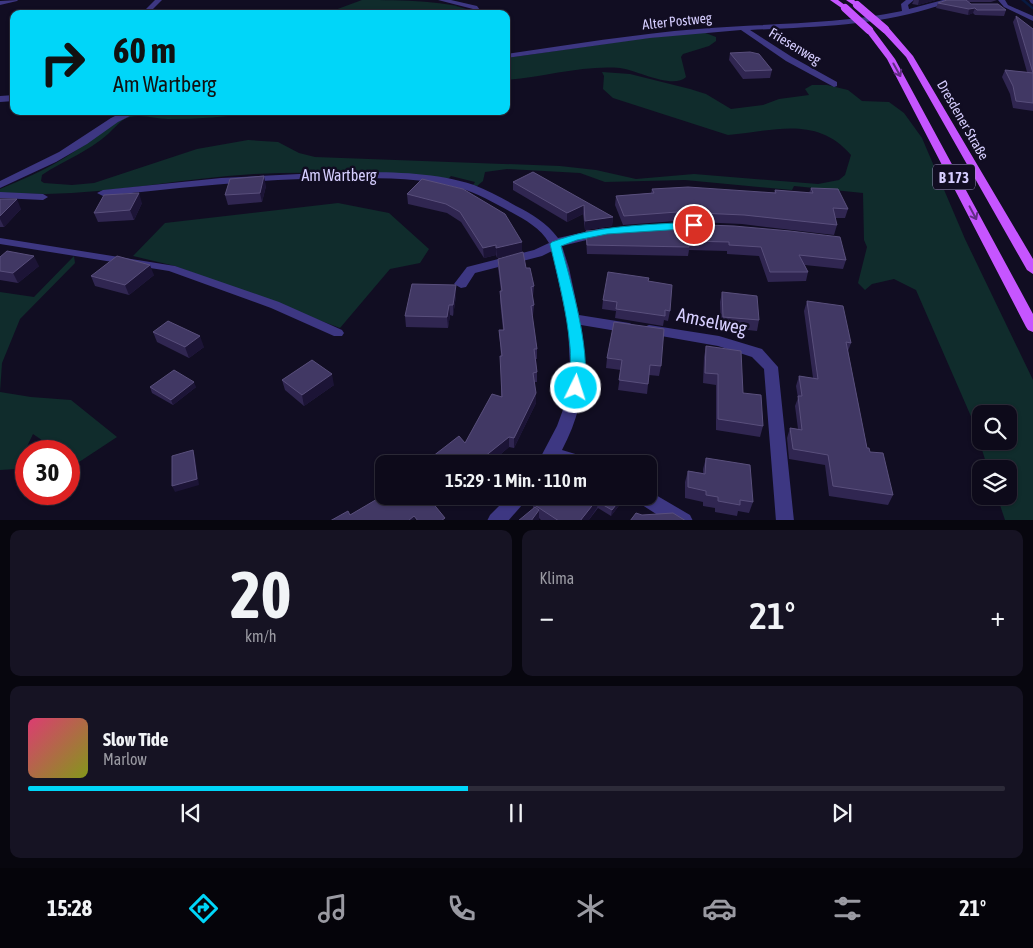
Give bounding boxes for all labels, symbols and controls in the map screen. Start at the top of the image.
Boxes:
street label: Alter Postweg [641,9,713,33]
street label: Friesenweg [766,24,824,68]
icon: right [30,30,95,95]
text: 60 m [113,30,176,70]
one-way arrow [892,62,902,76]
text: Am Wartberg [113,71,216,97]
street label: Dresdener Straße [934,78,992,162]
road number: B 173 [933,164,975,190]
street label: Am Wartberg [301,166,377,185]
pin [673,204,715,246]
one-way arrow [969,205,978,220]
icon: arrive [680,211,708,239]
street label: Amselweg [675,303,750,339]
position arrow [549,361,601,413]
map controls [972,405,1017,505]
button: search [972,405,1017,450]
speed limit sign: 30 [15,440,80,505]
button: layers [972,460,1017,505]
text: 15:29 · 1 Min. · 110 m [445,469,587,491]
text: 20 [230,557,291,632]
text: Klima [540,569,574,587]
text: 21° [749,594,795,637]
text: − [540,600,554,632]
text: + [990,600,1005,632]
text: km/h [245,627,277,645]
text: Slow Tide [103,728,168,750]
text: Marlow [103,750,147,768]
icon: previous [177,799,205,827]
icon: pause [502,799,530,827]
icon: next [828,799,856,827]
icon: directions [186,891,221,926]
icon: music [315,891,350,926]
icon: phone [444,891,479,926]
icon: climate [573,891,608,926]
icon: car [702,891,737,926]
icon: filters [830,891,865,926]
text: 15:28 [47,895,92,921]
text: 21° [959,895,986,921]

